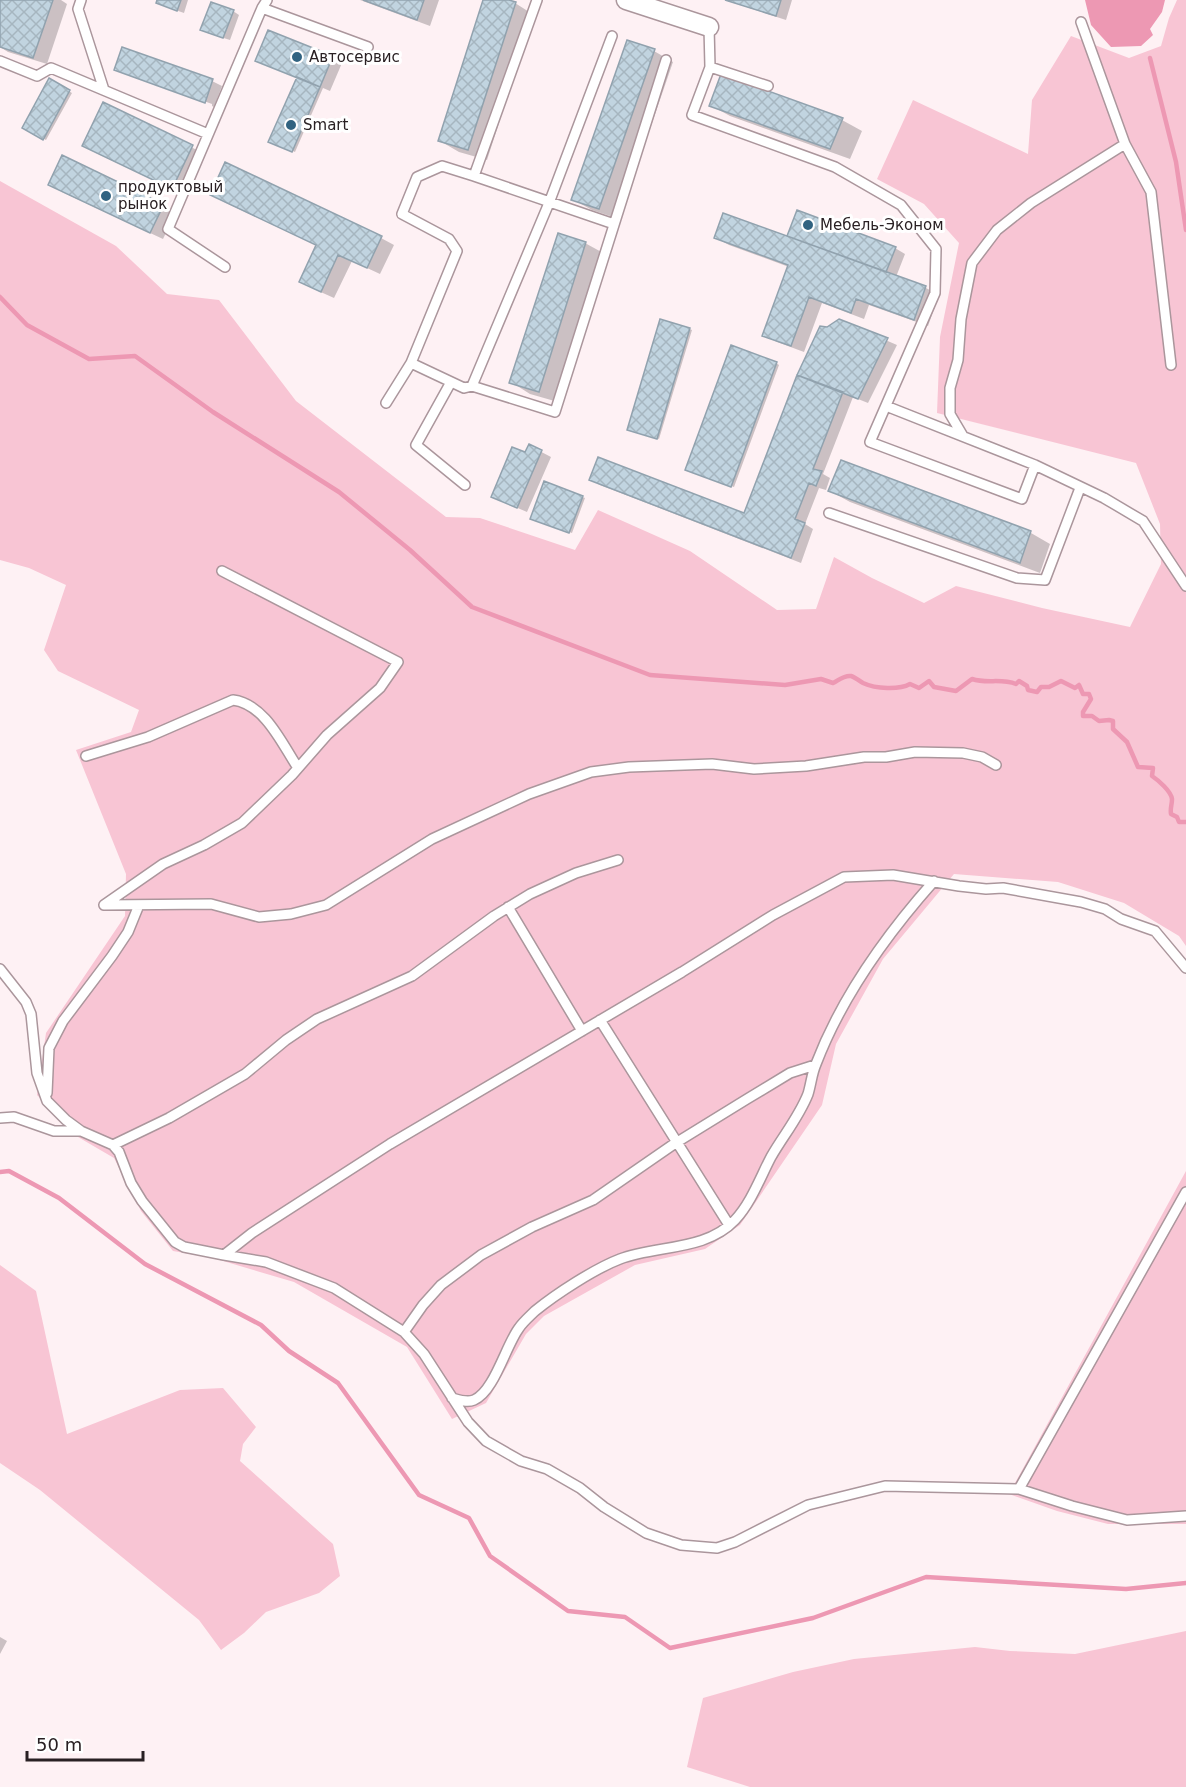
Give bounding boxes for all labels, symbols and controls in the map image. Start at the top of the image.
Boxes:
place label: Автосервис [309,48,400,66]
marker: Автосервис [290,50,304,64]
place label: Smart [303,116,348,134]
marker: Smart [284,118,298,132]
place label: продуктовый рынок [118,178,223,213]
marker: продуктовый рынок [99,189,113,203]
place label: Мебель-Эконом [820,216,944,234]
marker: Мебель-Эконом [801,218,815,232]
scale bar [27,1724,142,1762]
text: 50 m [36,1734,82,1755]

